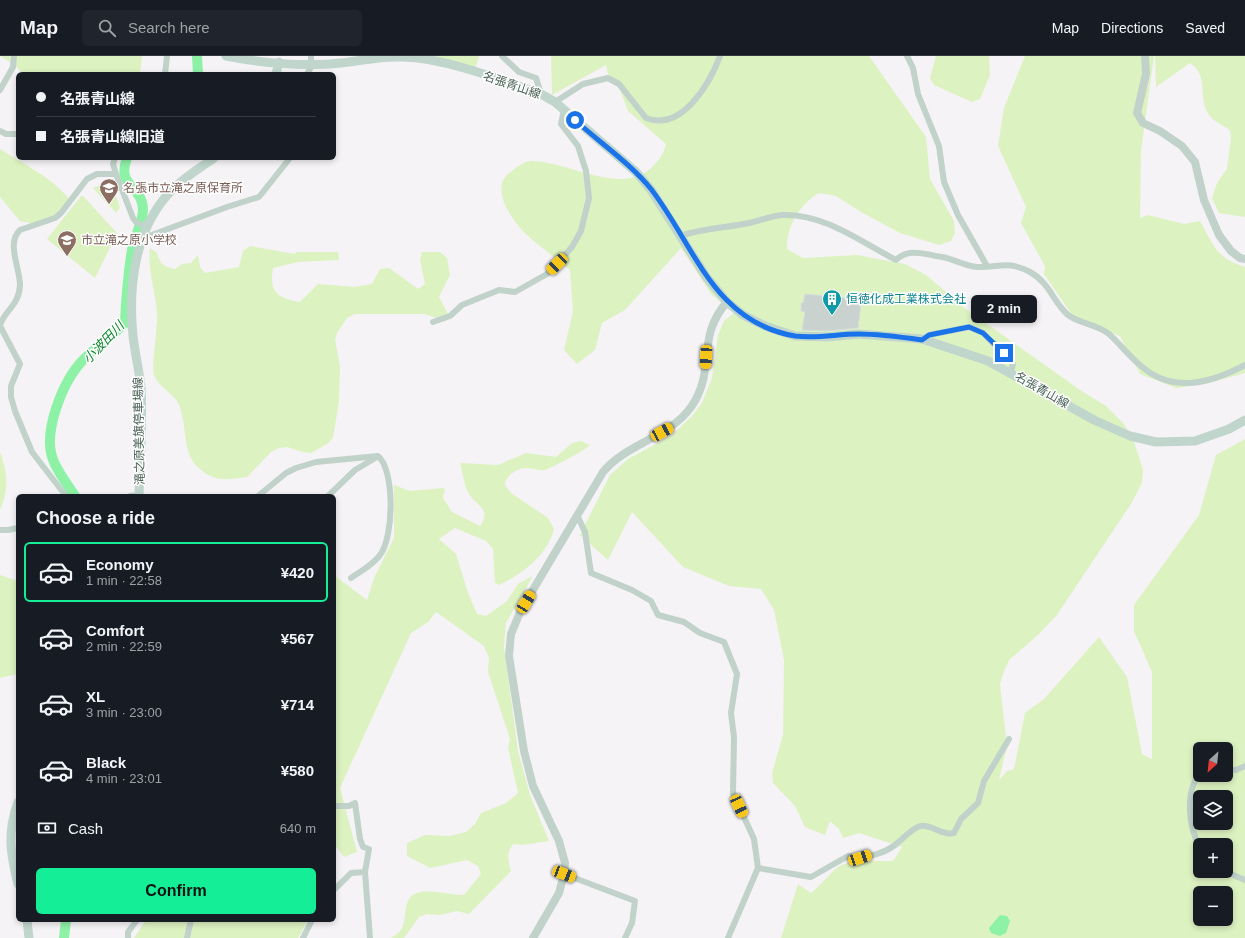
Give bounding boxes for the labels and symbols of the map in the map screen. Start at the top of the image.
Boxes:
street label: 名張青山線 [481,69,543,101]
route start [566,111,584,129]
school or university icon: 名張市立滝之原保育所 [98,177,120,205]
place label: 名張市立滝之原保育所 [123,181,243,195]
school or university icon: 市立滝之原小学校 [56,229,78,257]
place label: 市立滝之原小学校 [81,233,177,247]
car [544,251,570,277]
building icon: 恒徳化成工業株式会社 [821,288,843,316]
place label: 恒徳化成工業株式会社 [846,292,966,306]
callout: 2 min [971,295,1037,323]
water label: 小波田川 [80,317,128,366]
route end [995,344,1013,362]
car [699,345,713,369]
street label: 名張青山線 [1013,369,1071,411]
street label: 滝之原美旗停車場線 [131,377,147,485]
car [649,421,675,443]
car [515,589,537,615]
north arrow [1193,742,1233,782]
car [728,793,750,819]
car [847,849,873,867]
car [551,864,577,884]

